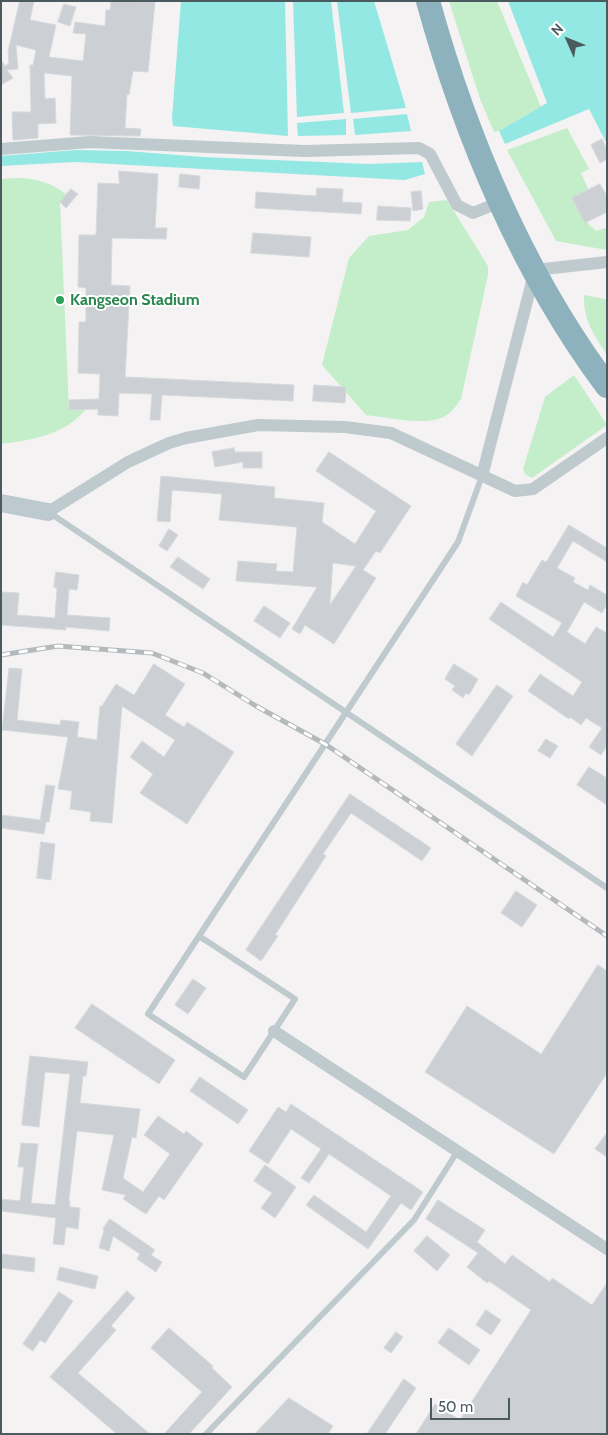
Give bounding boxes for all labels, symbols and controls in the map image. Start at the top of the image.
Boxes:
north arrow [543,15,593,65]
text: N [547,20,567,39]
place label: Kangseon Stadium [70,290,200,310]
marker: Kangseon Stadium [54,294,66,306]
scale bar [433,1388,513,1420]
text: 50 m [438,1398,473,1416]

